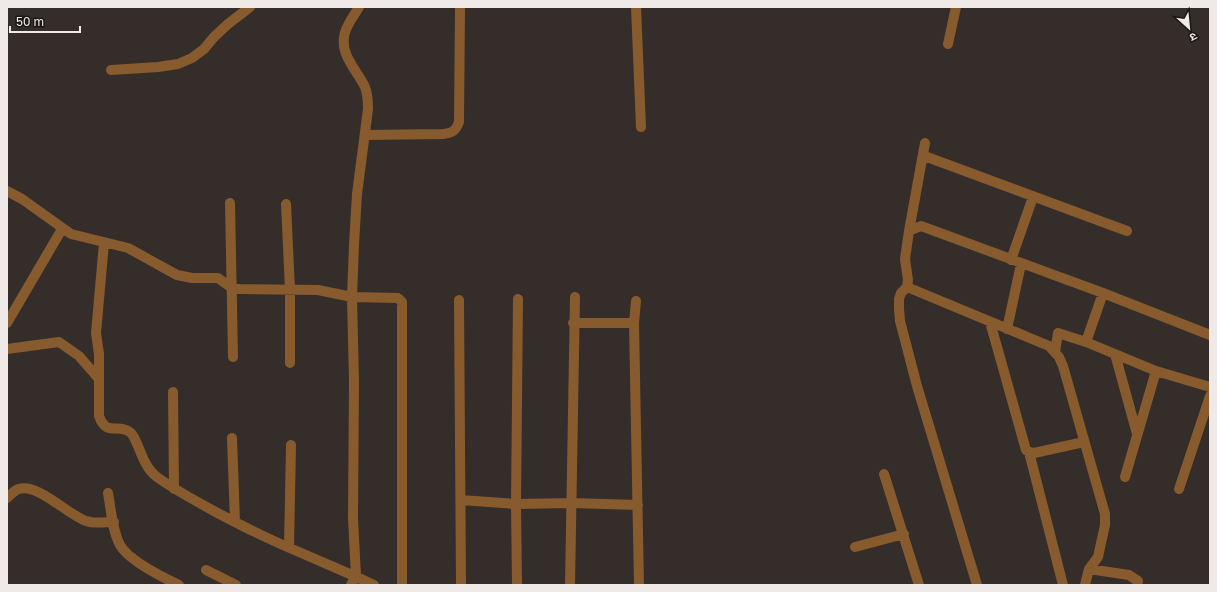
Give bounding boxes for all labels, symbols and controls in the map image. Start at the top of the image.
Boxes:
scale bar [10,8,80,34]
north arrow [1169,8,1209,48]
text: 50 m [16,14,44,29]
text: उ [1187,30,1200,45]

